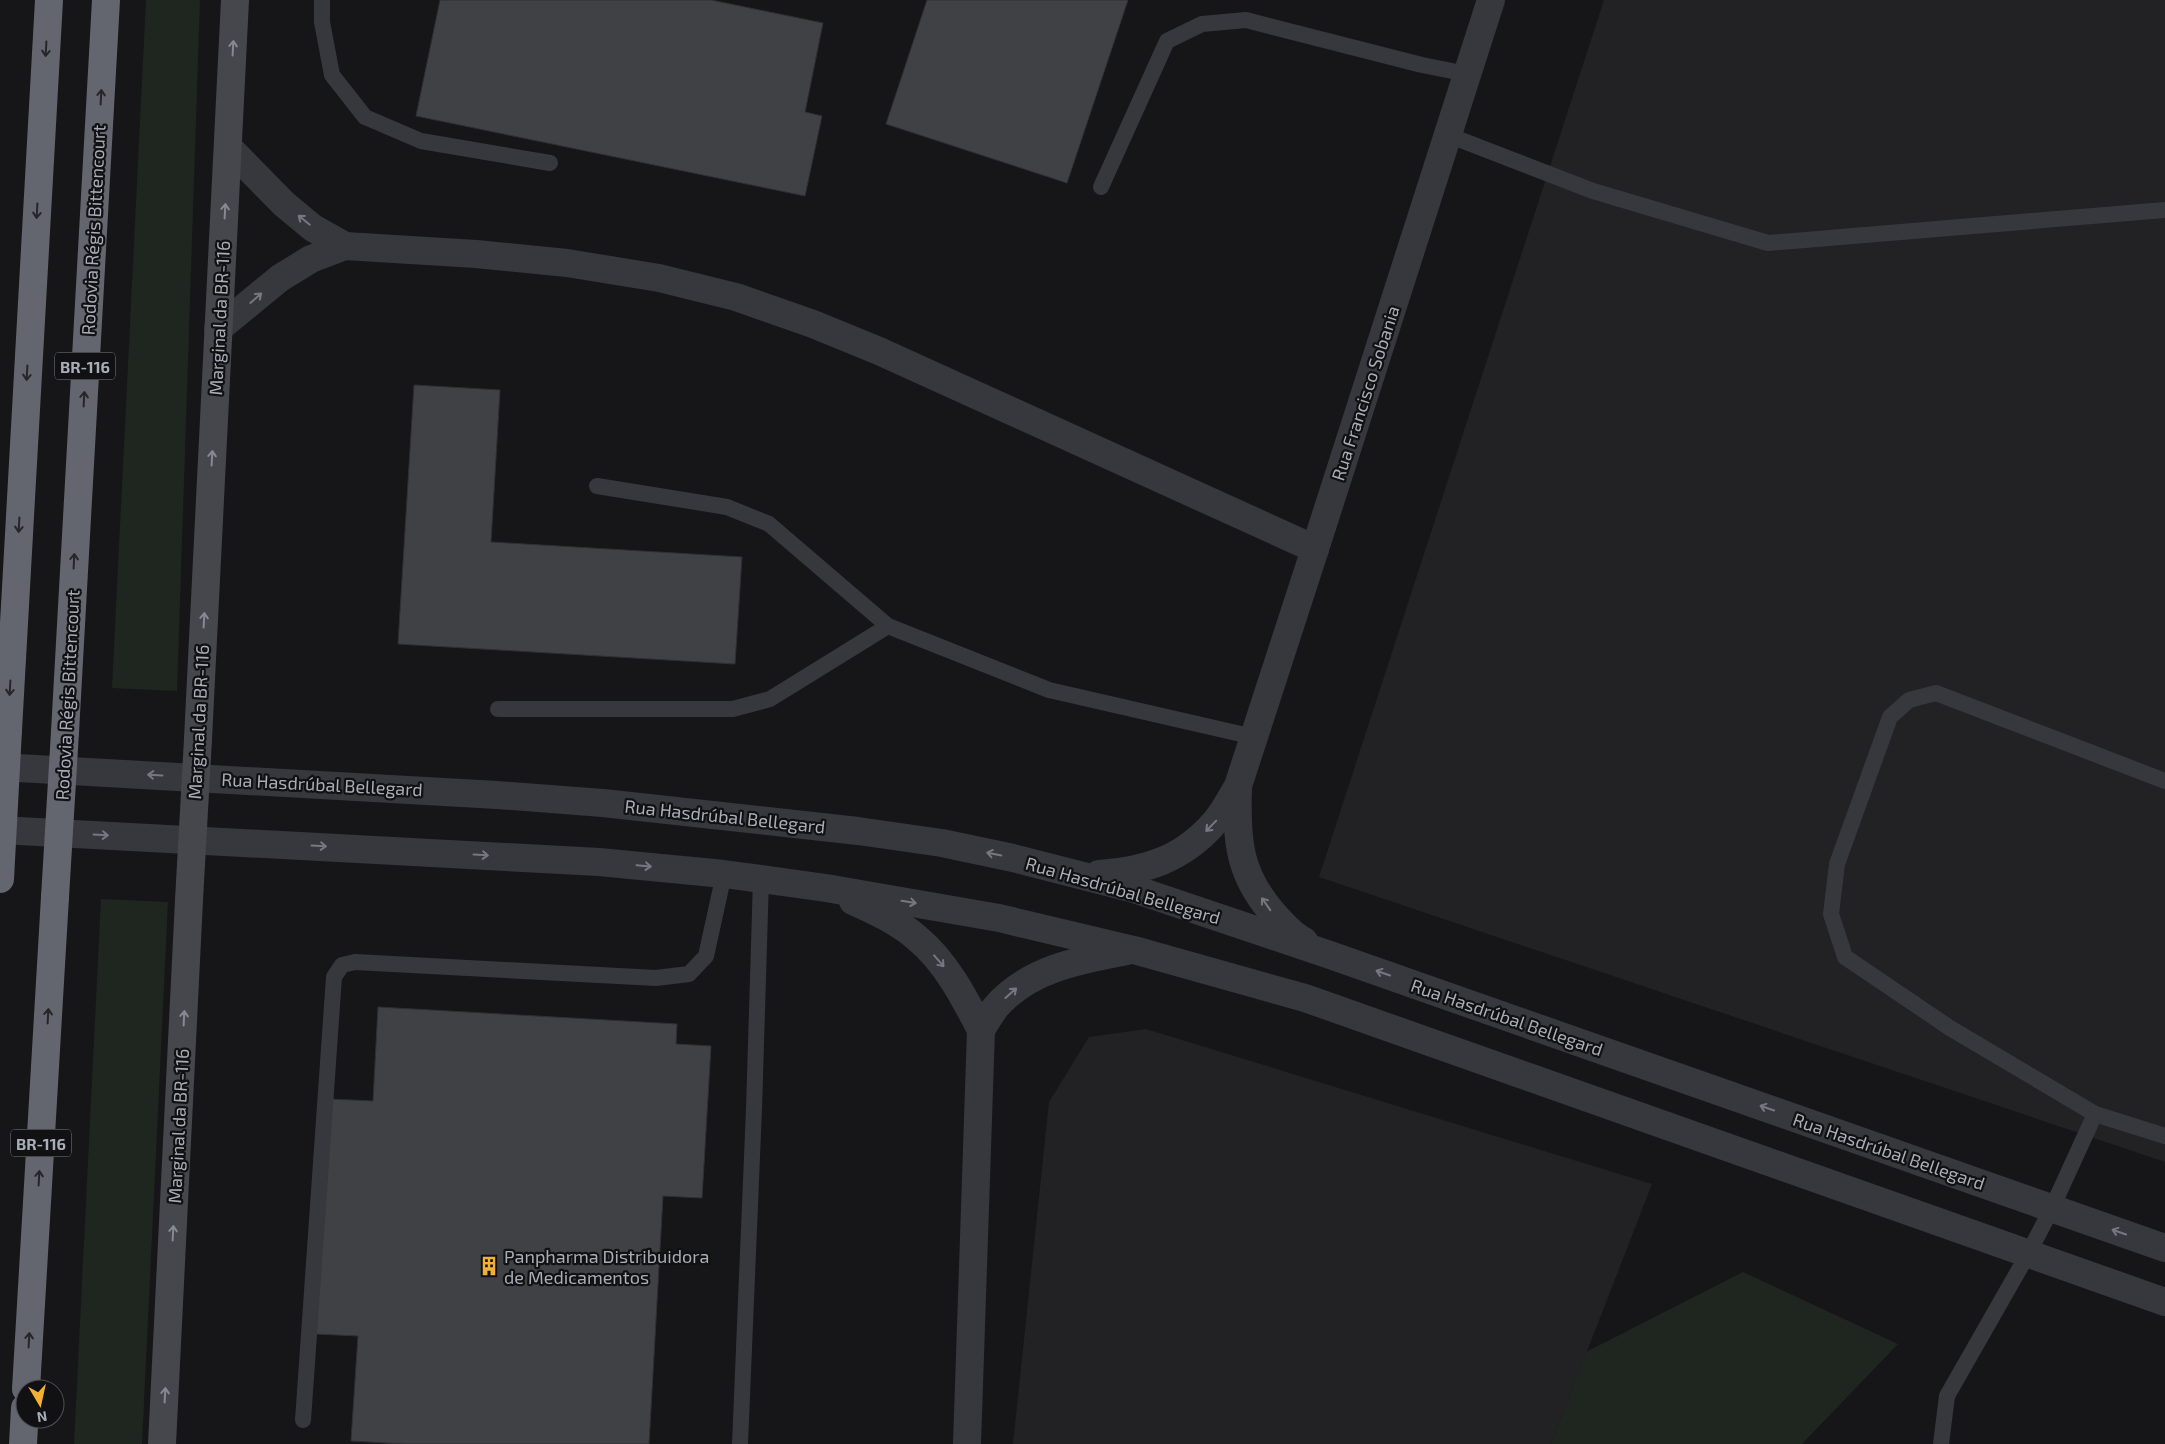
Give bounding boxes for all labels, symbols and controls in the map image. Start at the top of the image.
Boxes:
one-way arrow [42,40,51,56]
one-way arrow [228,41,237,57]
one-way arrow [96,89,105,105]
street label: Rodovia Régis Bittencourt [77,124,110,336]
one-way arrow [32,203,41,219]
one-way arrow [220,203,229,219]
one-way arrow [298,215,311,226]
street label: Marginal da BR-116 [204,240,234,396]
one-way arrow [249,292,262,304]
street label: Rua Francisco Sobania [1326,303,1404,483]
road number: BR-116 [55,352,115,380]
one-way arrow [23,365,32,381]
one-way arrow [79,391,88,407]
one-way arrow [207,450,216,466]
one-way arrow [14,517,23,533]
one-way arrow [70,553,79,569]
street label: Rodovia Régis Bittencourt [51,589,84,801]
one-way arrow [199,612,208,628]
street label: Marginal da BR-116 [183,644,213,800]
one-way arrow [6,679,15,695]
street label: Rua Hasdrúbal Bellegard [221,768,423,800]
one-way arrow [147,771,163,780]
street label: Rua Hasdrúbal Bellegard [624,795,826,837]
one-way arrow [1205,820,1217,833]
one-way arrow [93,831,109,840]
one-way arrow [311,842,327,851]
one-way arrow [986,849,1002,858]
one-way arrow [473,851,489,860]
street label: Rua Hasdrúbal Bellegard [1023,852,1223,928]
one-way arrow [635,862,651,871]
one-way arrow [900,897,916,907]
one-way arrow [1261,897,1271,911]
one-way arrow [933,954,945,967]
one-way arrow [1376,968,1391,977]
street label: Rua Hasdrúbal Bellegard [1408,974,1606,1060]
one-way arrow [1005,987,1018,999]
one-way arrow [44,1008,53,1024]
one-way arrow [179,1011,188,1027]
street label: Marginal da BR-116 [163,1048,193,1204]
one-way arrow [1760,1103,1776,1113]
street label: Rua Hasdrúbal Bellegard [1790,1108,1988,1194]
road number: BR-116 [11,1130,71,1156]
one-way arrow [34,1170,43,1186]
one-way arrow [168,1225,177,1241]
one-way arrow [2111,1226,2127,1236]
place label: Panpharma Distribuidora de Medicamentos [504,1245,709,1288]
building icon: Panpharma Distribuidora de Medicamentos [478,1255,500,1277]
one-way arrow [24,1333,34,1349]
north arrow [15,1379,65,1429]
one-way arrow [160,1388,169,1404]
text: N [36,1408,48,1427]

